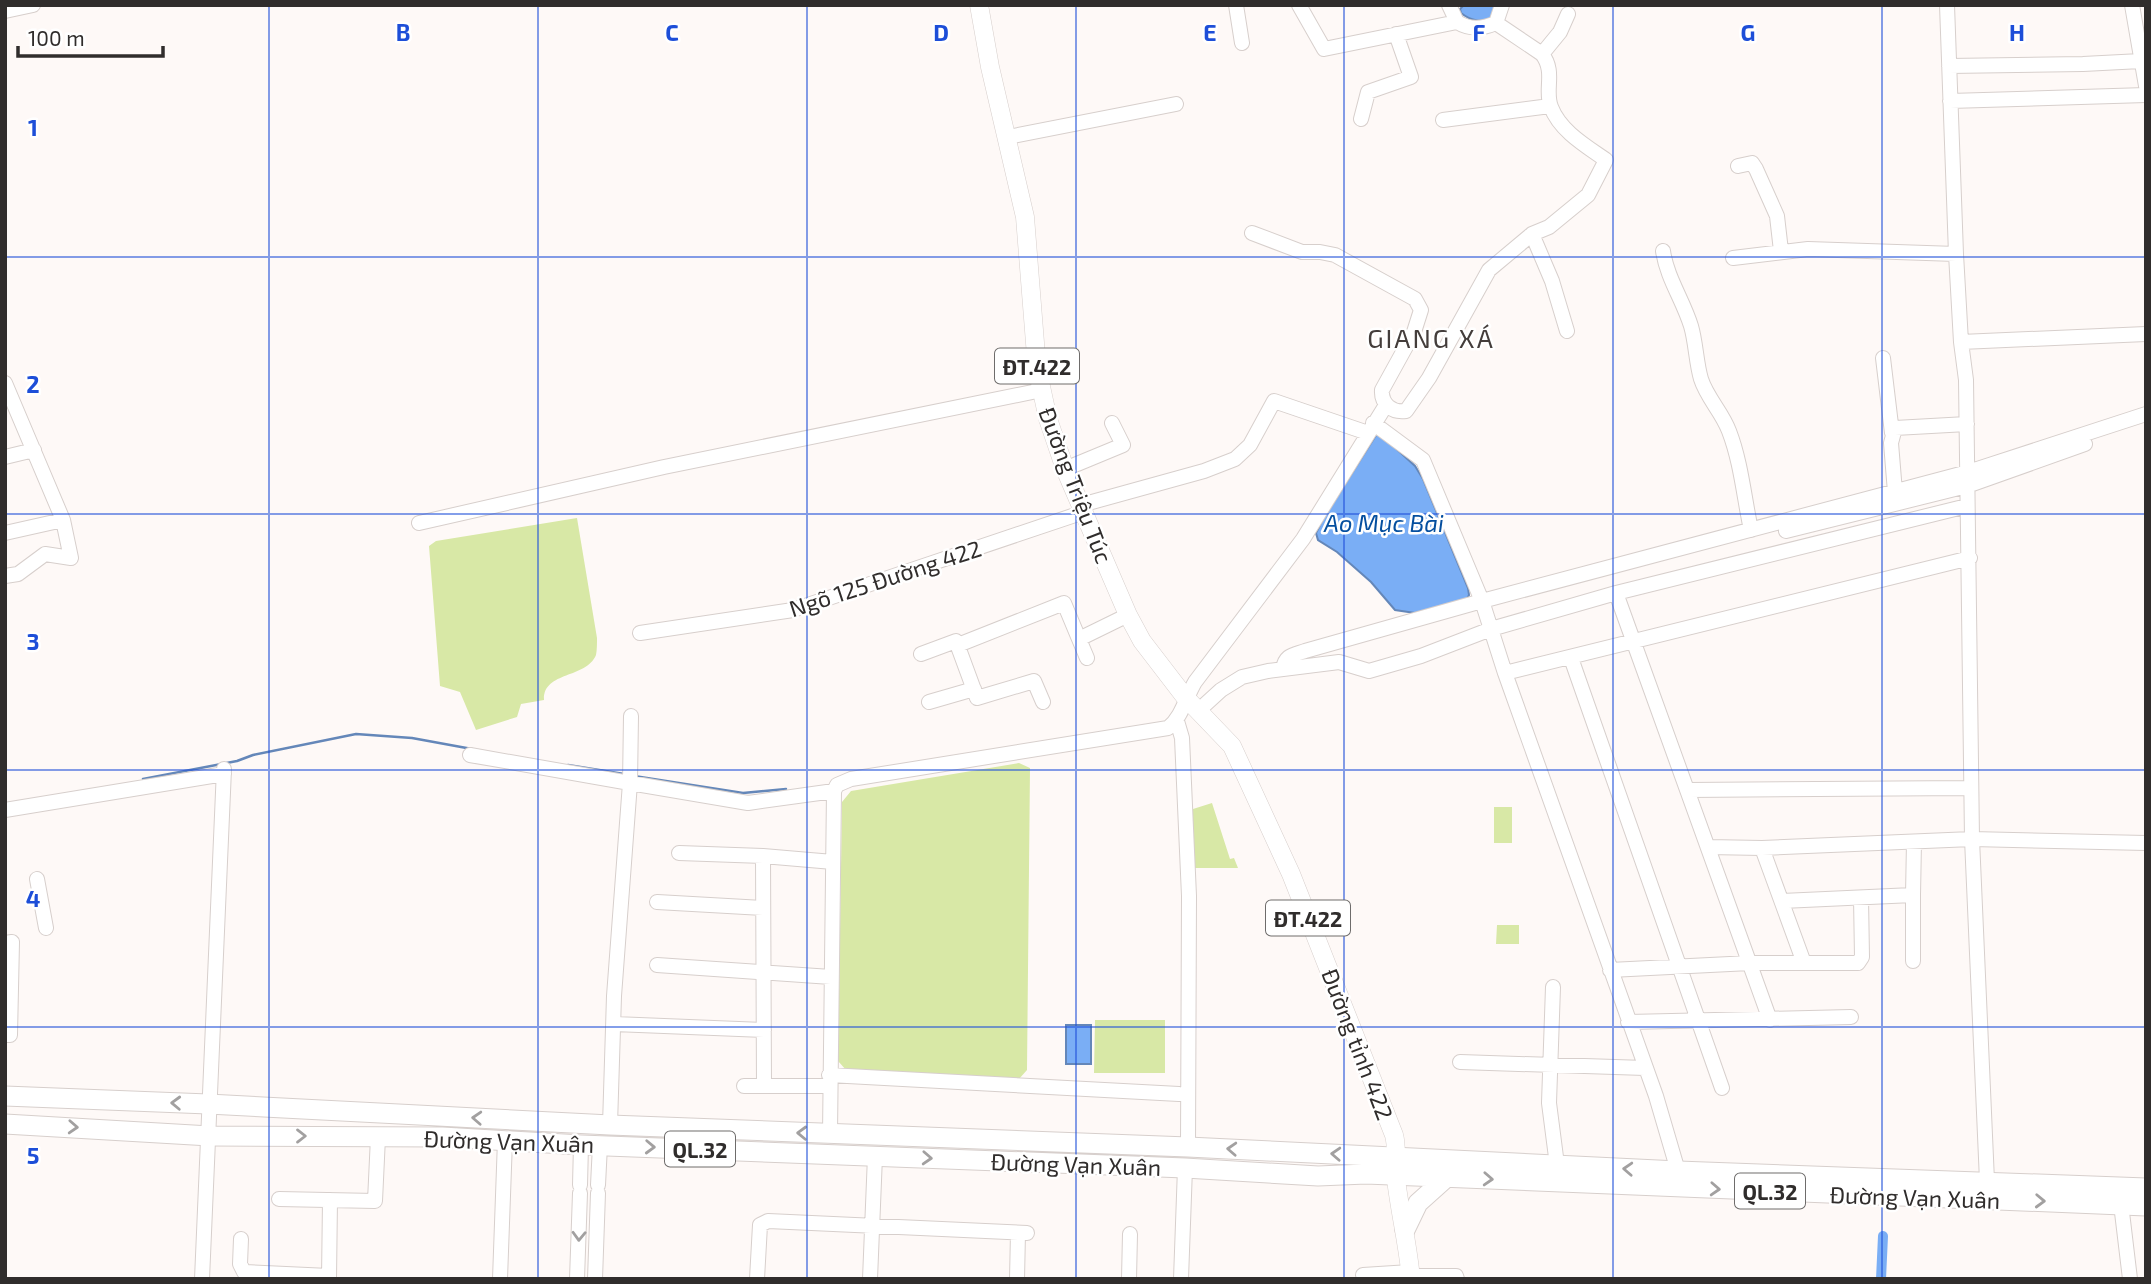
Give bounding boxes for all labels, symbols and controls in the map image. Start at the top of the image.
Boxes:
scale bar [18,14,163,58]
text: B [396,18,410,46]
text: C [665,18,679,46]
text: D [933,18,949,46]
text: E [1203,18,1217,46]
text: F [1473,18,1486,46]
text: G [1741,18,1755,46]
text: H [2009,18,2025,46]
text: 100 m [28,25,85,50]
text: 1 [28,113,38,141]
district label: GIANG XÁ [1367,322,1495,353]
road number: ĐT.422 [995,348,1079,384]
text: 2 [26,370,40,398]
street label: Đường Triệu Túc [1033,403,1119,567]
water label: Ao Mục Bài [1323,508,1444,537]
street label: Ngõ 125 Đường 422 [785,534,985,622]
text: 3 [26,627,40,655]
text: 4 [26,884,40,912]
road number: ĐT.422 [1266,900,1350,936]
street label: Đường tỉnh 422 [1316,964,1400,1124]
one-way arrow [170,1095,181,1110]
one-way arrow [471,1111,482,1126]
one-way arrow [68,1119,79,1134]
street label: Đường Vạn Xuân [423,1124,595,1158]
one-way arrow [796,1126,807,1141]
one-way arrow [296,1128,306,1144]
road number: QL.32 [665,1132,735,1166]
one-way arrow [645,1140,656,1155]
text: 5 [27,1141,39,1169]
one-way arrow [1226,1142,1237,1157]
one-way arrow [1330,1146,1341,1161]
street label: Đường Vạn Xuân [990,1147,1162,1181]
one-way arrow [921,1151,932,1166]
one-way arrow [1622,1161,1633,1176]
one-way arrow [1483,1171,1494,1186]
road number: QL.32 [1735,1174,1805,1208]
street label: Đường Vạn Xuân [1829,1180,2001,1214]
one-way arrow [1710,1181,1721,1196]
one-way arrow [2035,1194,2046,1209]
one-way arrow [571,1230,586,1241]

